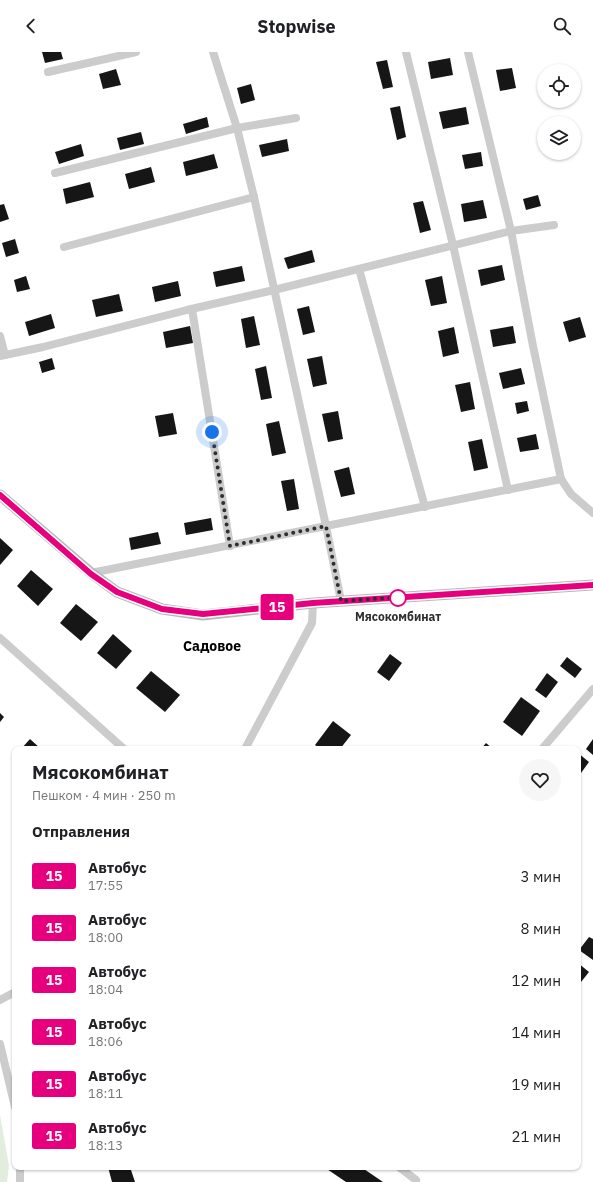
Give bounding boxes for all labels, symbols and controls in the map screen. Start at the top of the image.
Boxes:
icon: back [20,15,42,37]
text: Stopwise [257,15,336,38]
icon: search [551,15,573,37]
map controls [537,64,581,160]
button: locate [537,64,581,108]
button: layers [537,116,581,160]
your location [202,422,222,442]
marker: Мясокомбинат [389,589,407,607]
line badge: 15 [259,594,295,620]
text: 15 [269,598,285,616]
place label: Мясокомбинат [355,609,441,624]
district label: Садовое [183,637,241,655]
button: heart [519,759,561,801]
text: Мясокомбинат [32,760,168,784]
text: Пешком · 4 мин · 250 m [32,787,176,804]
text: Отправления [32,822,130,841]
text: Автобус [88,858,147,877]
text: 15 [46,867,62,885]
text: 3 мин [520,867,561,886]
text: 17:55 [88,877,123,894]
text: Автобус [88,910,147,929]
text: 15 [46,919,62,937]
text: 8 мин [520,919,561,938]
text: 18:00 [88,929,123,946]
text: Автобус [88,962,147,981]
text: 15 [46,971,62,989]
text: 12 мин [511,971,561,990]
text: 18:04 [88,981,123,998]
text: Автобус [88,1014,147,1033]
text: 15 [46,1023,62,1041]
text: 14 мин [511,1023,561,1042]
text: 18:06 [88,1033,123,1050]
text: Автобус [88,1066,147,1085]
text: 15 [46,1075,62,1093]
text: 19 мин [511,1075,561,1094]
text: 18:11 [88,1085,123,1102]
text: Автобус [88,1118,147,1137]
text: 15 [46,1127,62,1145]
text: 21 мин [511,1127,561,1146]
text: 18:13 [88,1137,123,1154]

